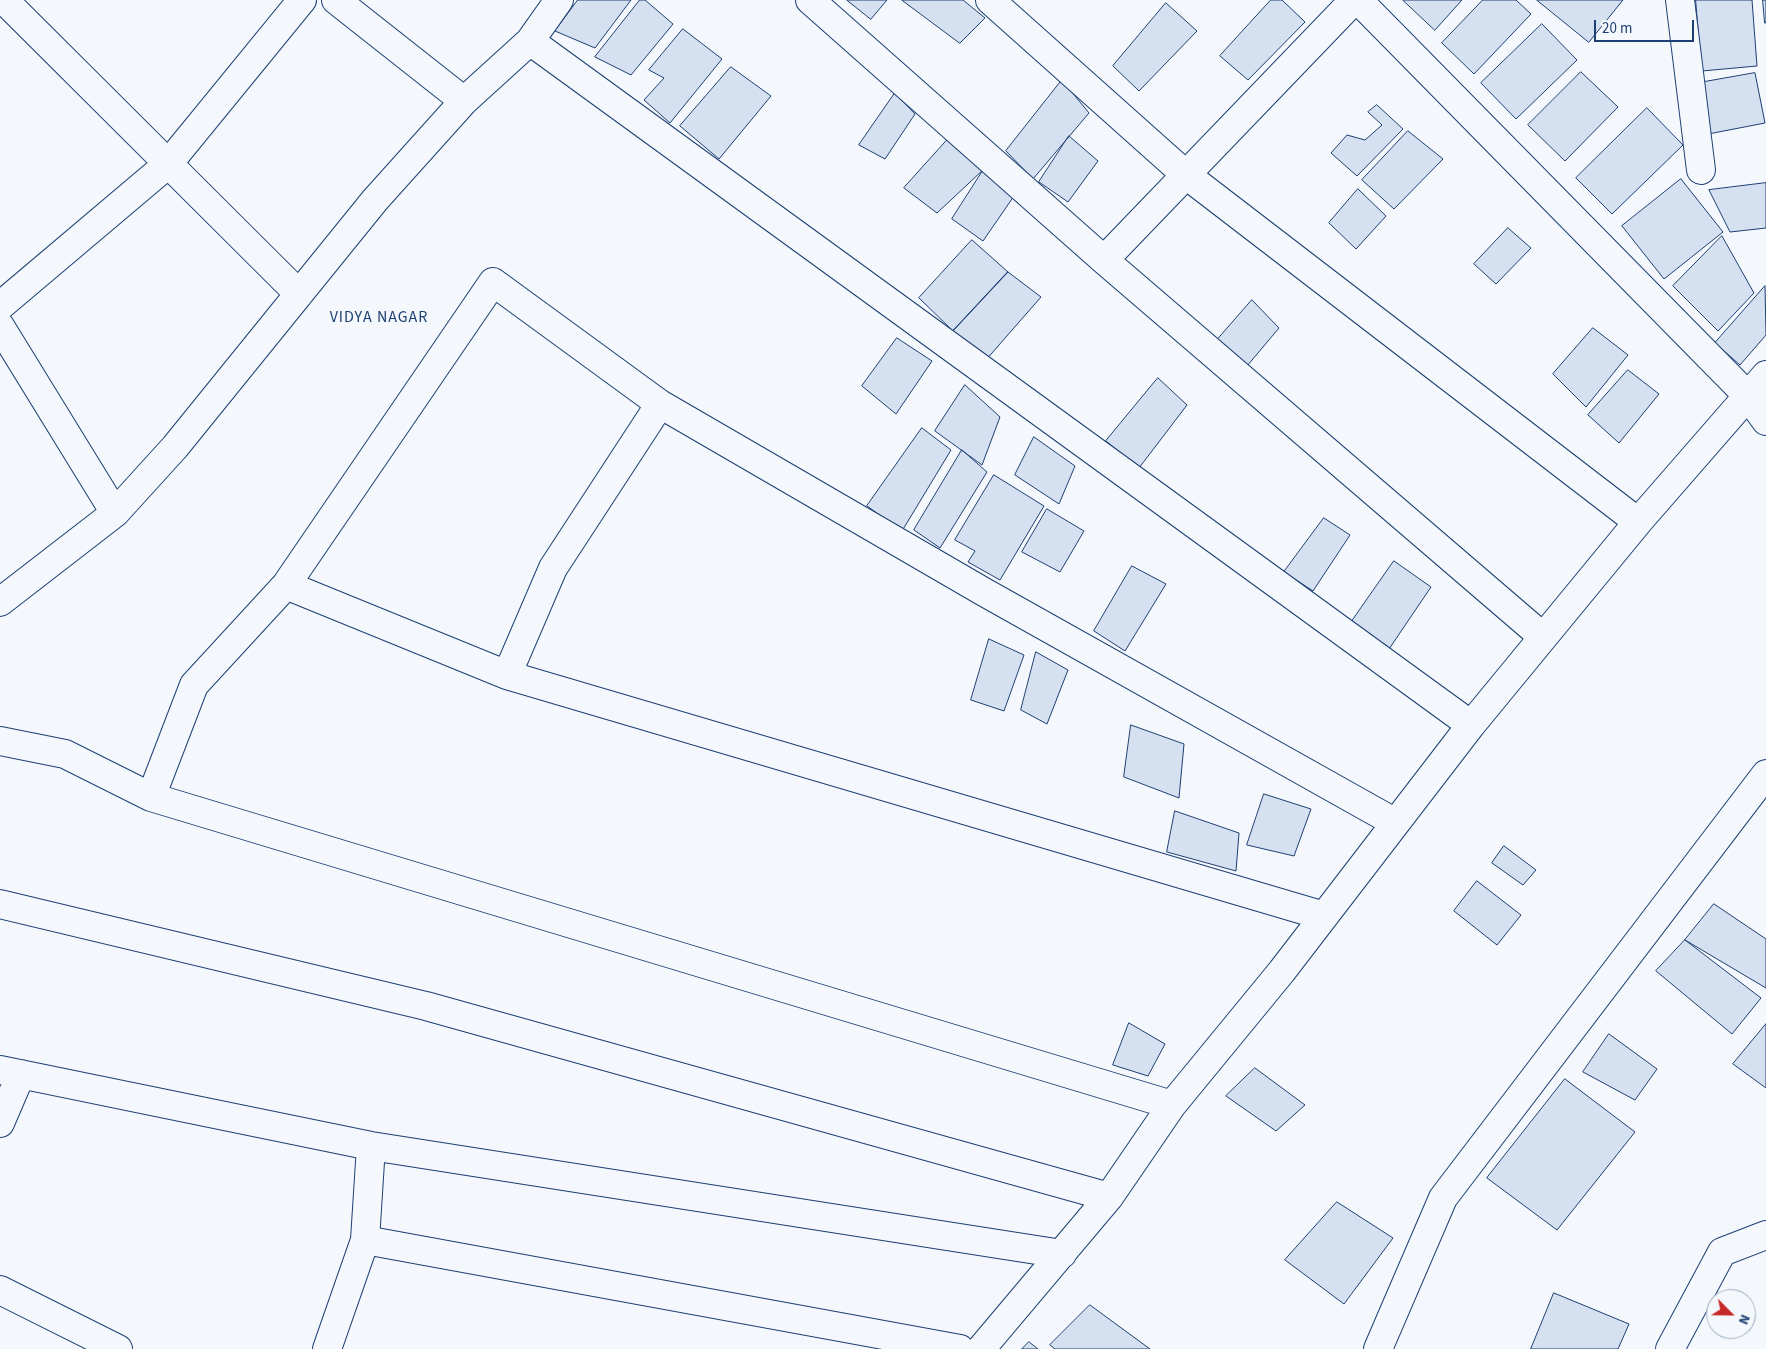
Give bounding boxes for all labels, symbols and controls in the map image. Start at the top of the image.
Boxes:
scale bar [1596,10,1696,42]
text: 20 m [1602,18,1632,39]
district label: VIDYA NAGAR [328,308,430,328]
north arrow [1706,1289,1756,1339]
text: N [1733,1311,1755,1328]

